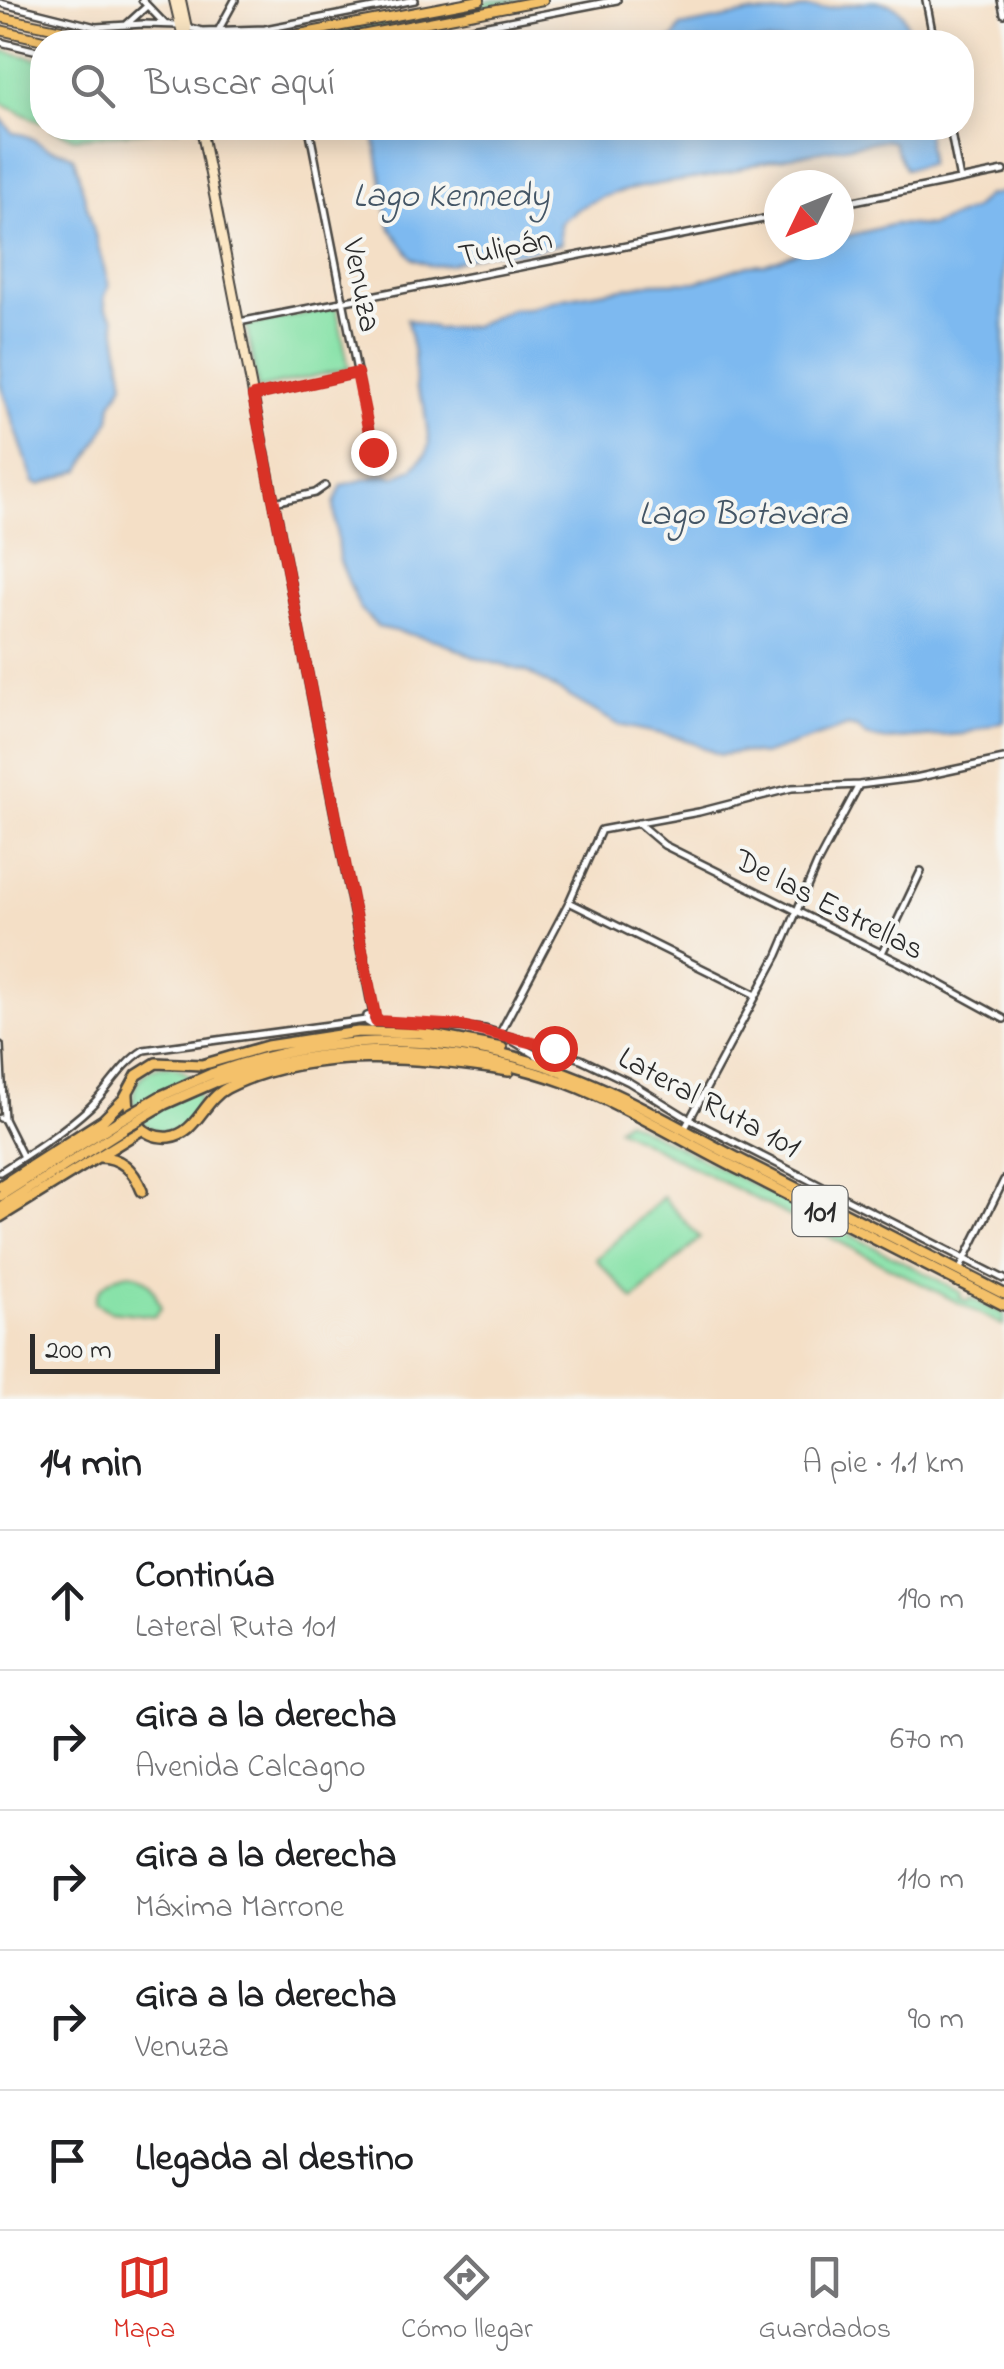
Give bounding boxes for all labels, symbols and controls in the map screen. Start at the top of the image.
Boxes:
search box [30,30,974,140]
text: Buscar aquí [145,57,335,113]
icon: search [65,58,120,113]
north arrow [764,170,854,260]
water label: Lago Kennedy [353,172,550,224]
street label: Tulipán [454,217,557,282]
street label: Venuza [327,234,392,336]
route end [351,430,397,476]
water label: Lago Botavara [638,490,849,542]
street label: De las Estrellas [724,838,932,974]
route start [532,1026,578,1072]
street label: Lateral Ruta 101 [609,1036,808,1172]
road number: 101 [792,1186,848,1236]
scale bar [30,1329,220,1374]
text: 200 m [45,1331,112,1372]
text: 14 min [40,1434,142,1495]
text: A pie · 1.1 km [802,1441,964,1488]
text: Continúa [135,1549,275,1605]
icon: ahead [40,1573,95,1628]
text: 190 m [898,1577,964,1624]
text: Lateral Ruta 101 [135,1605,336,1652]
text: Gira a la derecha [135,1689,397,1745]
icon: right [40,1713,95,1768]
text: 670 m [890,1717,964,1764]
text: Avenida Calcagno [135,1745,366,1792]
text: Gira a la derecha [135,1829,397,1885]
icon: right [40,1853,95,1908]
text: 110 m [897,1857,964,1904]
text: Máxima Marrone [135,1885,344,1932]
text: Gira a la derecha [135,1969,397,2025]
icon: right [40,1993,95,2048]
text: 90 m [908,1997,964,2044]
text: Venuza [135,2025,229,2072]
text: Llegada al destino [135,2132,414,2188]
icon: arrive [40,2133,95,2188]
tab: Mapa [113,2250,175,2351]
tab: Cómo llegar [401,2250,533,2351]
tab: Guardados [758,2250,891,2351]

